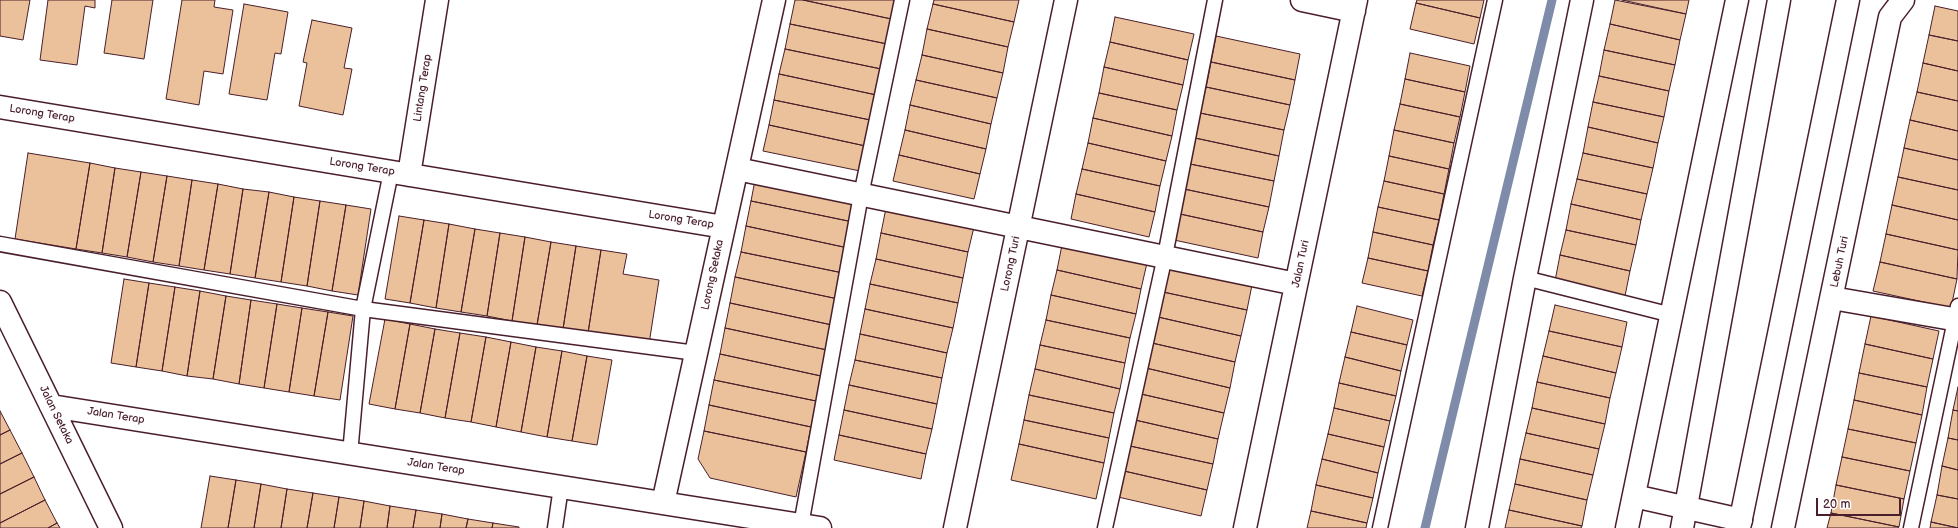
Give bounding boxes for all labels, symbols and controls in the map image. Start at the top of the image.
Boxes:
street label: Lintang Terap [411,53,435,123]
street label: Lorong Terap [8,102,76,126]
street label: Lorong Terap [328,155,396,179]
street label: Lorong Terap [647,208,715,232]
street label: Lorong Turi [999,235,1023,293]
street label: Lebuh Turi [1828,235,1852,289]
street label: Lorong Setaka [699,239,727,311]
street label: Jalan Turi [1290,239,1312,289]
street label: Jalan Setaka [36,384,76,446]
street label: Jalan Terap [86,405,146,427]
street label: Jalan Terap [406,456,466,478]
scale bar [1818,490,1903,516]
text: 20 m [1823,497,1850,512]

